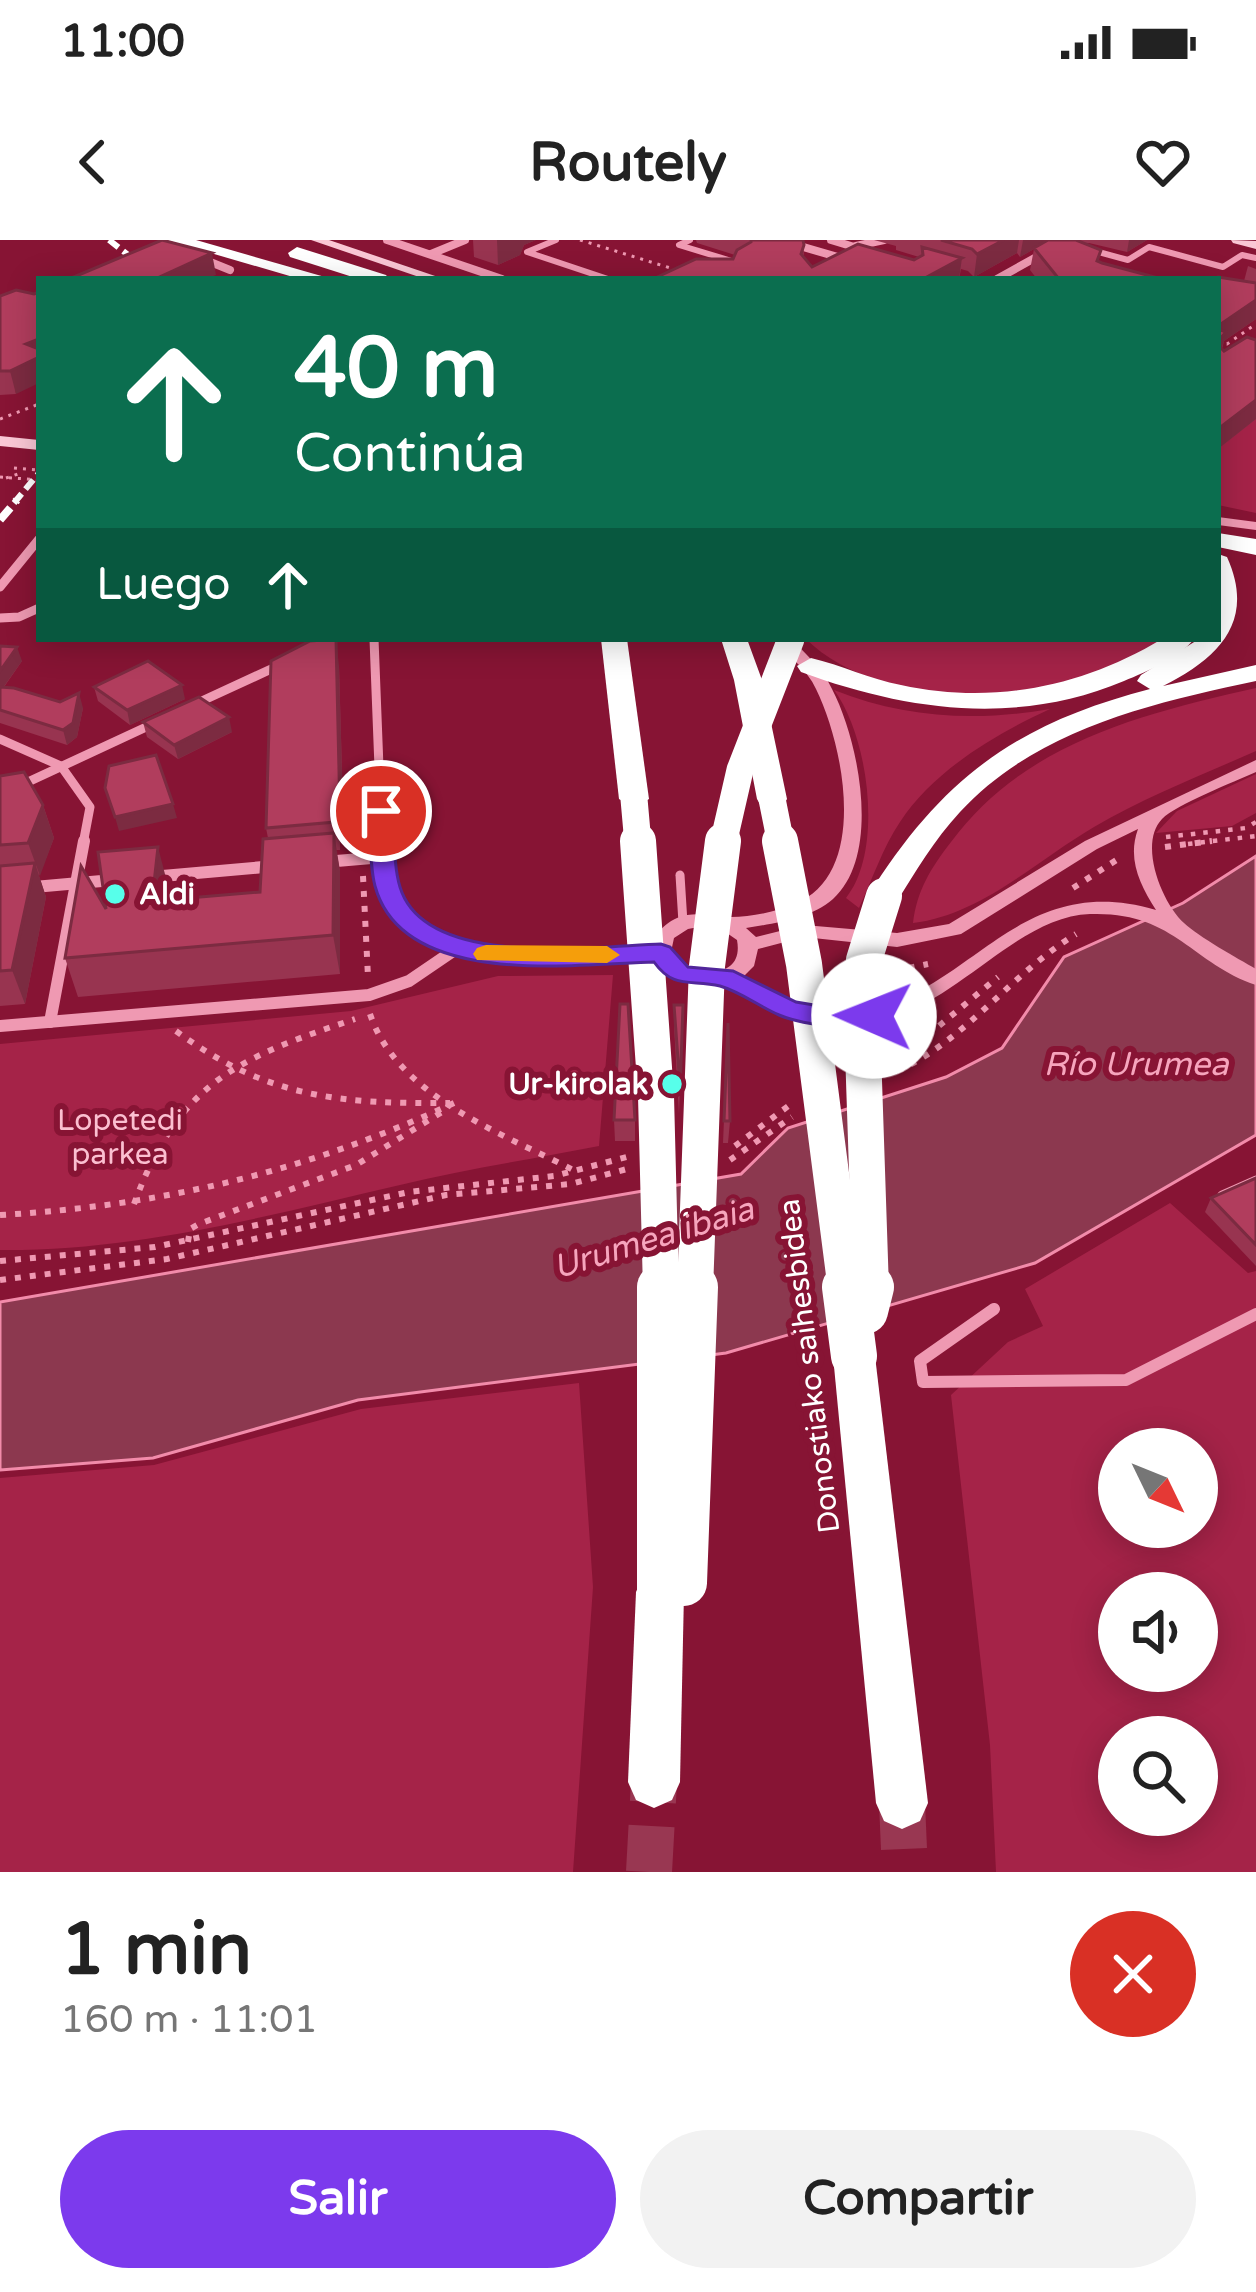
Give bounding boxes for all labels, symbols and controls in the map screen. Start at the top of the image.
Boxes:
text: 11:00 [60,15,185,69]
icon: back [60,129,126,195]
icon: heart [1130,129,1196,195]
text: Routely [529,130,727,195]
text: 40 m [294,319,498,420]
icon: ahead [96,324,252,480]
text: Continúa [294,421,526,486]
icon: ahead [255,552,321,618]
text: Luego [96,558,231,612]
pin [330,760,432,862]
icon: arrive [348,778,414,844]
place label: Aldi [139,876,195,913]
marker: Aldi [102,881,128,907]
position arrow [811,953,937,1079]
water label: Río Urumea [1043,1045,1230,1084]
place label: Ur-kirolak [508,1066,648,1103]
marker: Ur-kirolak [659,1071,685,1097]
park label: Lopetedi parkea [57,1102,183,1173]
water label: Urumea ibaia [548,1189,760,1287]
street label: Donostiako saihesbidea [771,1197,848,1535]
north arrow [1098,1428,1218,1548]
map controls [1098,1428,1218,1836]
button: sound [1098,1572,1218,1692]
button: search [1098,1716,1218,1836]
text: 1 min [60,1907,252,1994]
button: close [1070,1911,1196,2037]
text: 160 m · 11:01 [60,1996,318,2043]
button: Salir [60,2130,616,2268]
button: Compartir [640,2130,1196,2268]

